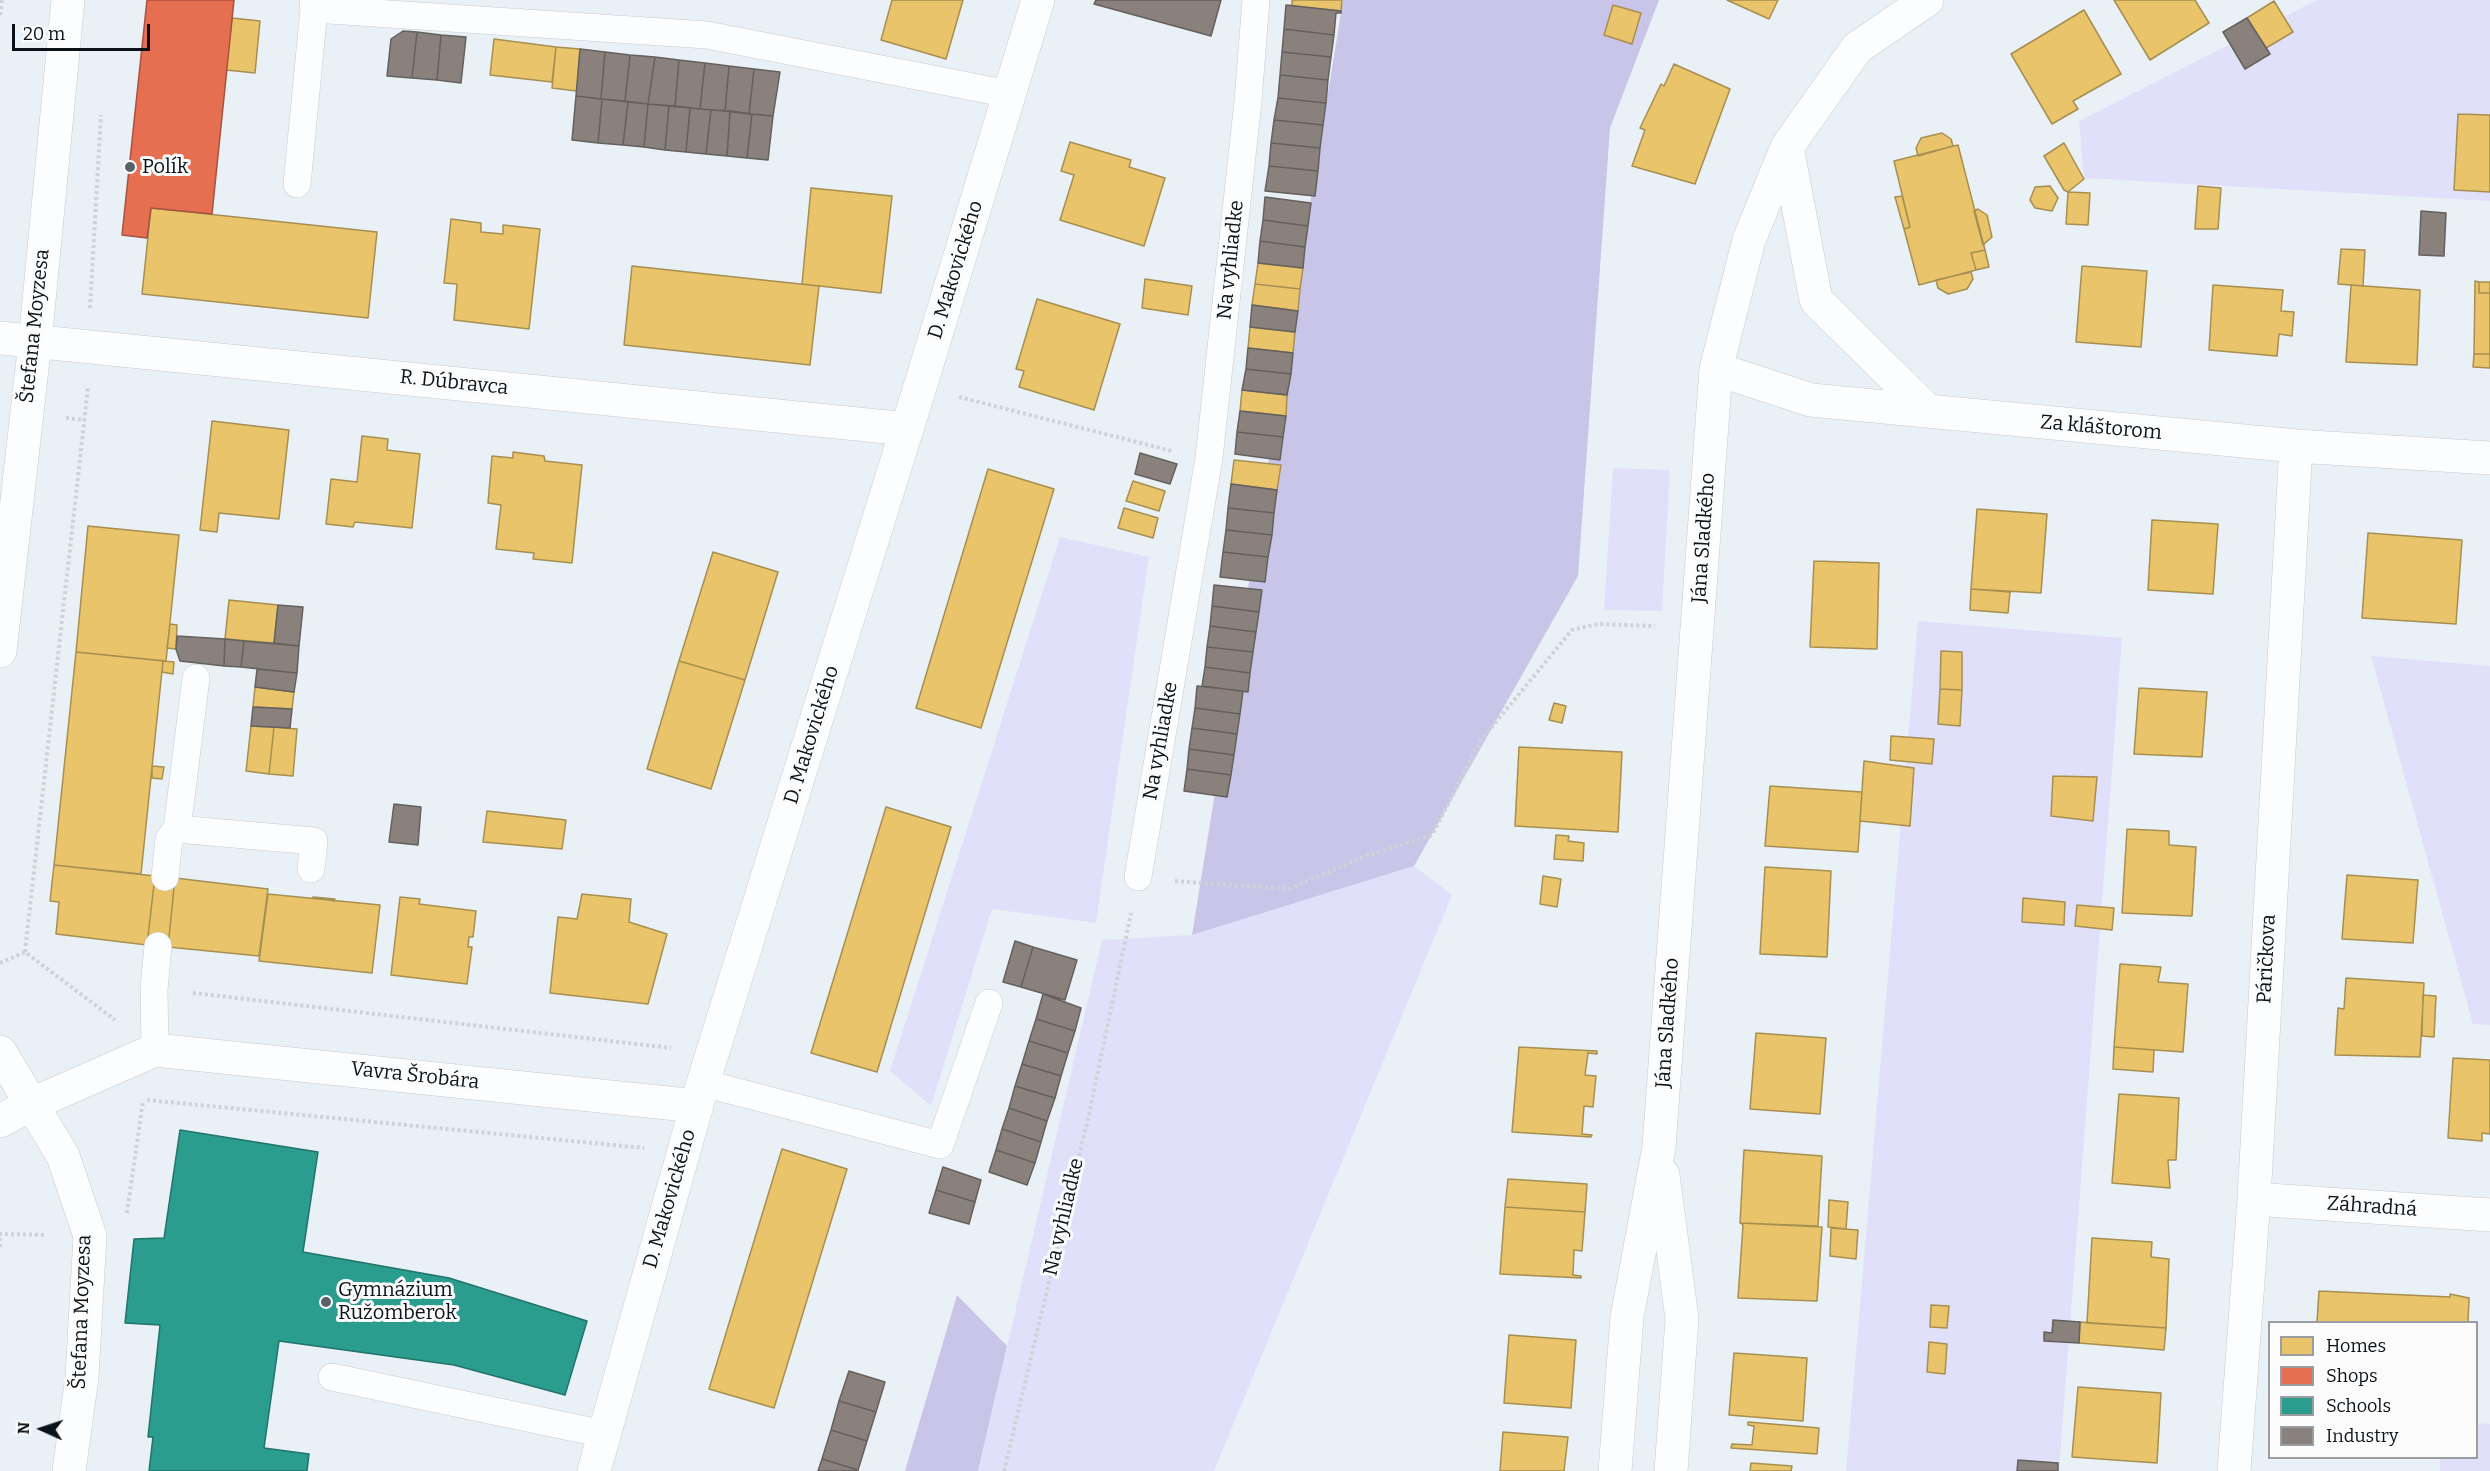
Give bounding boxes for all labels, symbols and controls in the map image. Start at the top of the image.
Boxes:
scale bar [15,12,153,50]
text: 20 m [23,23,65,45]
place label: Polík [142,155,188,179]
marker: Polík [123,160,137,174]
street label: D. Makovického [924,198,988,342]
street label: Na vyhliadke [1213,199,1249,321]
street label: Štefana Moyzesa [15,248,55,404]
street label: R. Dúbravca [398,365,510,401]
street label: Za kláštorom [2039,411,2163,445]
street label: Jána Sladkého [1687,472,1721,604]
street label: D. Makovického [780,663,844,807]
street label: Na vyhliadke [1139,680,1183,802]
street label: Páričkova [2253,914,2281,1004]
street label: Jána Sladkého [1651,957,1685,1089]
street label: Vavra Šrobára [350,1057,480,1095]
street label: D. Makovického [639,1127,701,1271]
street label: Na vyhliadke [1039,1156,1089,1278]
street label: Záhradná [2326,1192,2418,1222]
street label: Štefana Moyzesa [67,1234,97,1390]
place label: Gymnázium Ružomberok [338,1278,457,1325]
marker: Gymnázium Ružomberok [319,1295,333,1309]
legend [2268,1321,2478,1459]
text: Homes [2326,1335,2386,1357]
text: Shops [2326,1365,2378,1387]
text: Schools [2326,1395,2391,1417]
north arrow [12,1399,72,1459]
text: N [14,1421,33,1435]
text: Industry [2326,1425,2398,1447]

